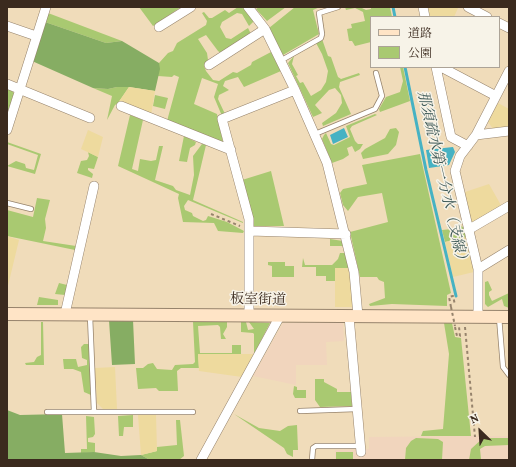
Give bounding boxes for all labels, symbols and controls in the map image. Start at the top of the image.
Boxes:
legend [370,16,500,68]
text: 道路 [408,26,432,42]
text: 公園 [408,46,432,62]
water label: 那須疏水第一分水（支線） [412,89,470,269]
street label: 板室街道 [230,292,286,310]
north arrow [460,411,500,451]
text: N [468,411,482,428]

